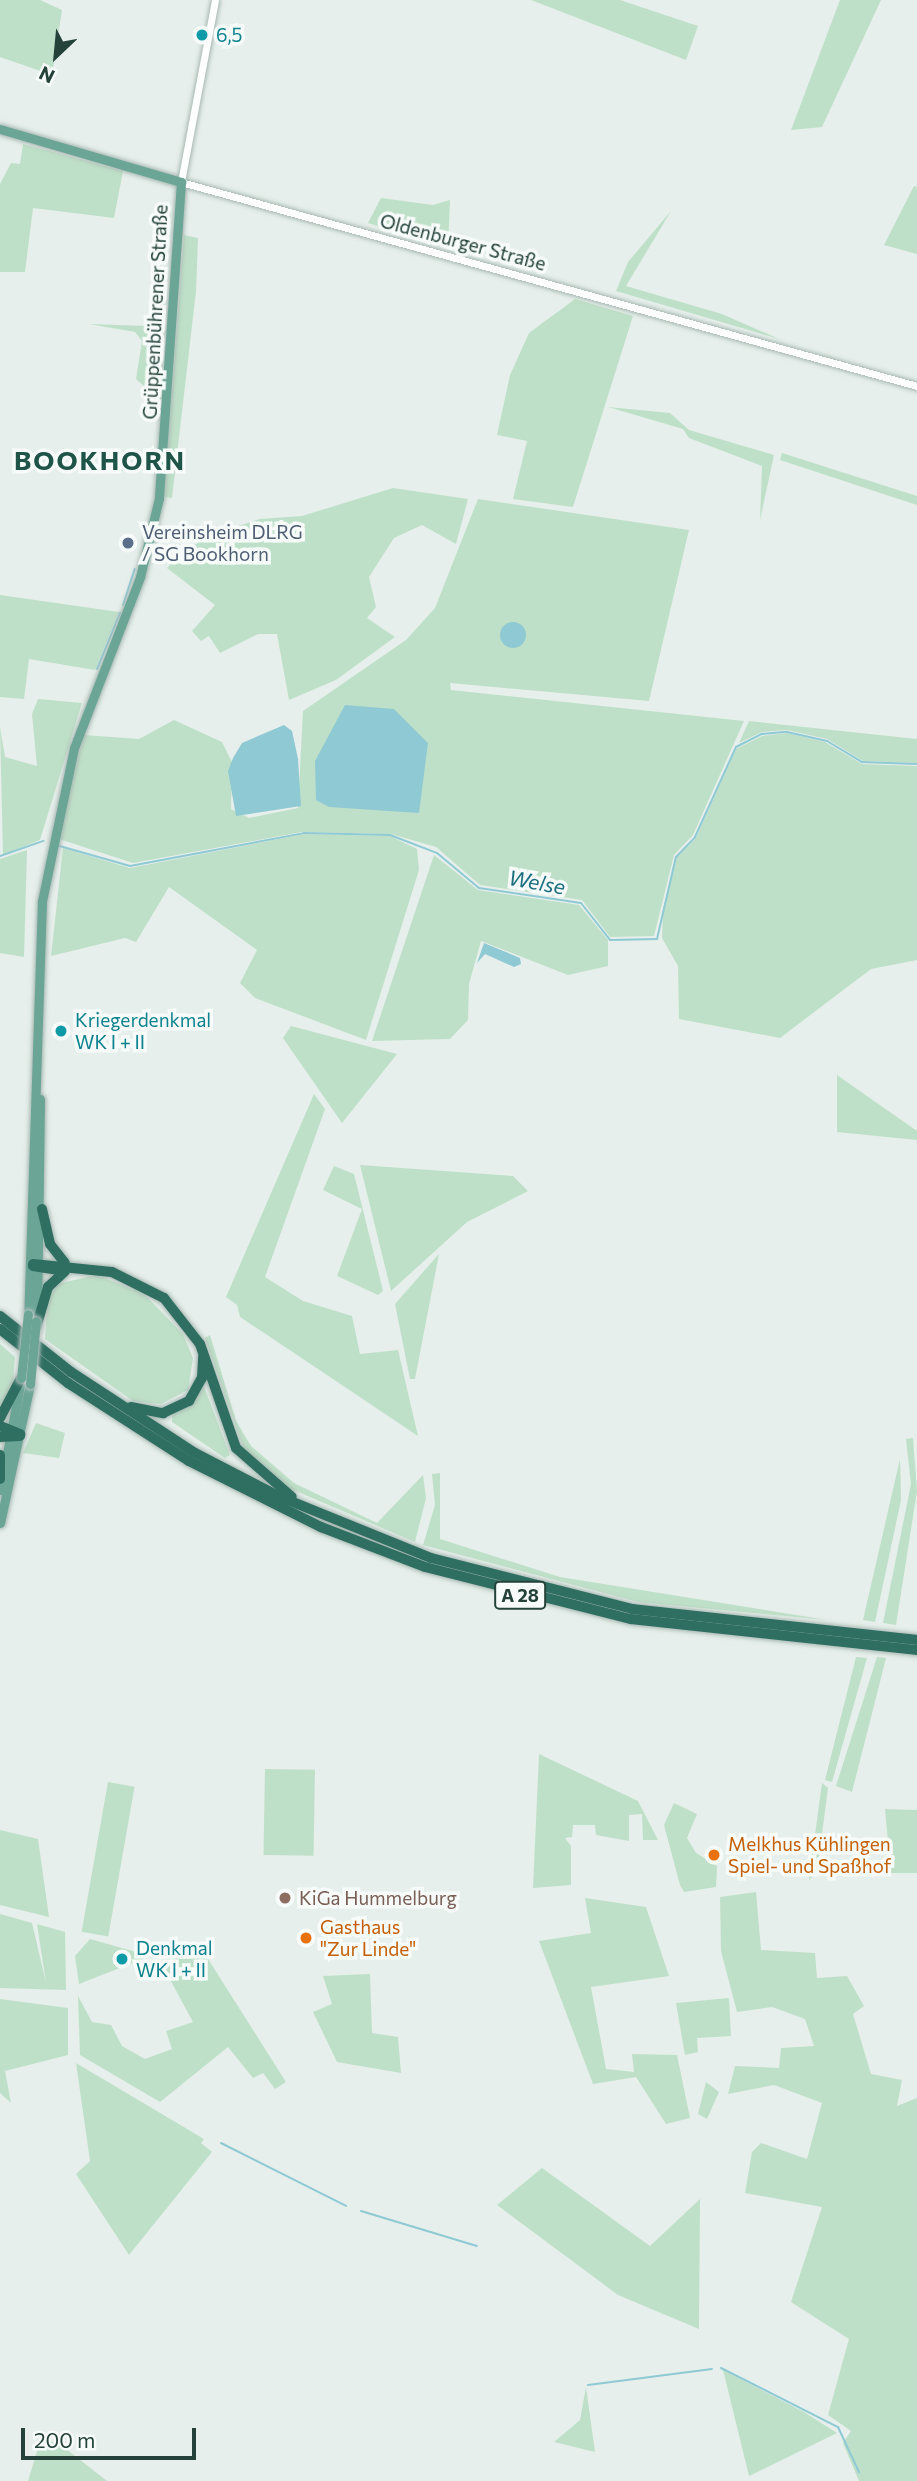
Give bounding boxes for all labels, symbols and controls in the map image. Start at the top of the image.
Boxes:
north arrow [21,21,91,91]
place label: 6,5 [216,24,242,46]
marker: 6,5 [194,27,210,43]
text: N [35,62,58,89]
street label: Grüppenbührener Straße [138,204,172,420]
street label: Oldenburger Straße [378,209,548,275]
district label: BOOKHORN [15,444,185,476]
place label: Vereinsheim DLRG / SG Bookhorn [142,521,303,565]
marker: Vereinsheim DLRG / SG Bookhorn [120,535,136,551]
water label: Welse [507,865,567,899]
place label: Kriegerdenkmal WK I + II [75,1009,211,1053]
marker: Kriegerdenkmal WK I + II [53,1023,69,1039]
road number: A 28 [494,1580,546,1610]
place label: Melkhus Kühlingen Spiel- und Spaßhof [728,1833,891,1877]
marker: Melkhus Kühlingen Spiel- und Spaßhof [706,1847,722,1863]
place label: KiGa Hummelburg [299,1887,457,1909]
marker: KiGa Hummelburg [277,1890,293,1906]
place label: Gasthaus "Zur Linde" [320,1916,416,1960]
marker: Gasthaus "Zur Linde" [298,1930,314,1946]
place label: Denkmal WK I + II [136,1937,213,1981]
marker: Denkmal WK I + II [114,1951,130,1967]
scale bar [24,2414,200,2458]
text: 200 m [34,2427,95,2452]

